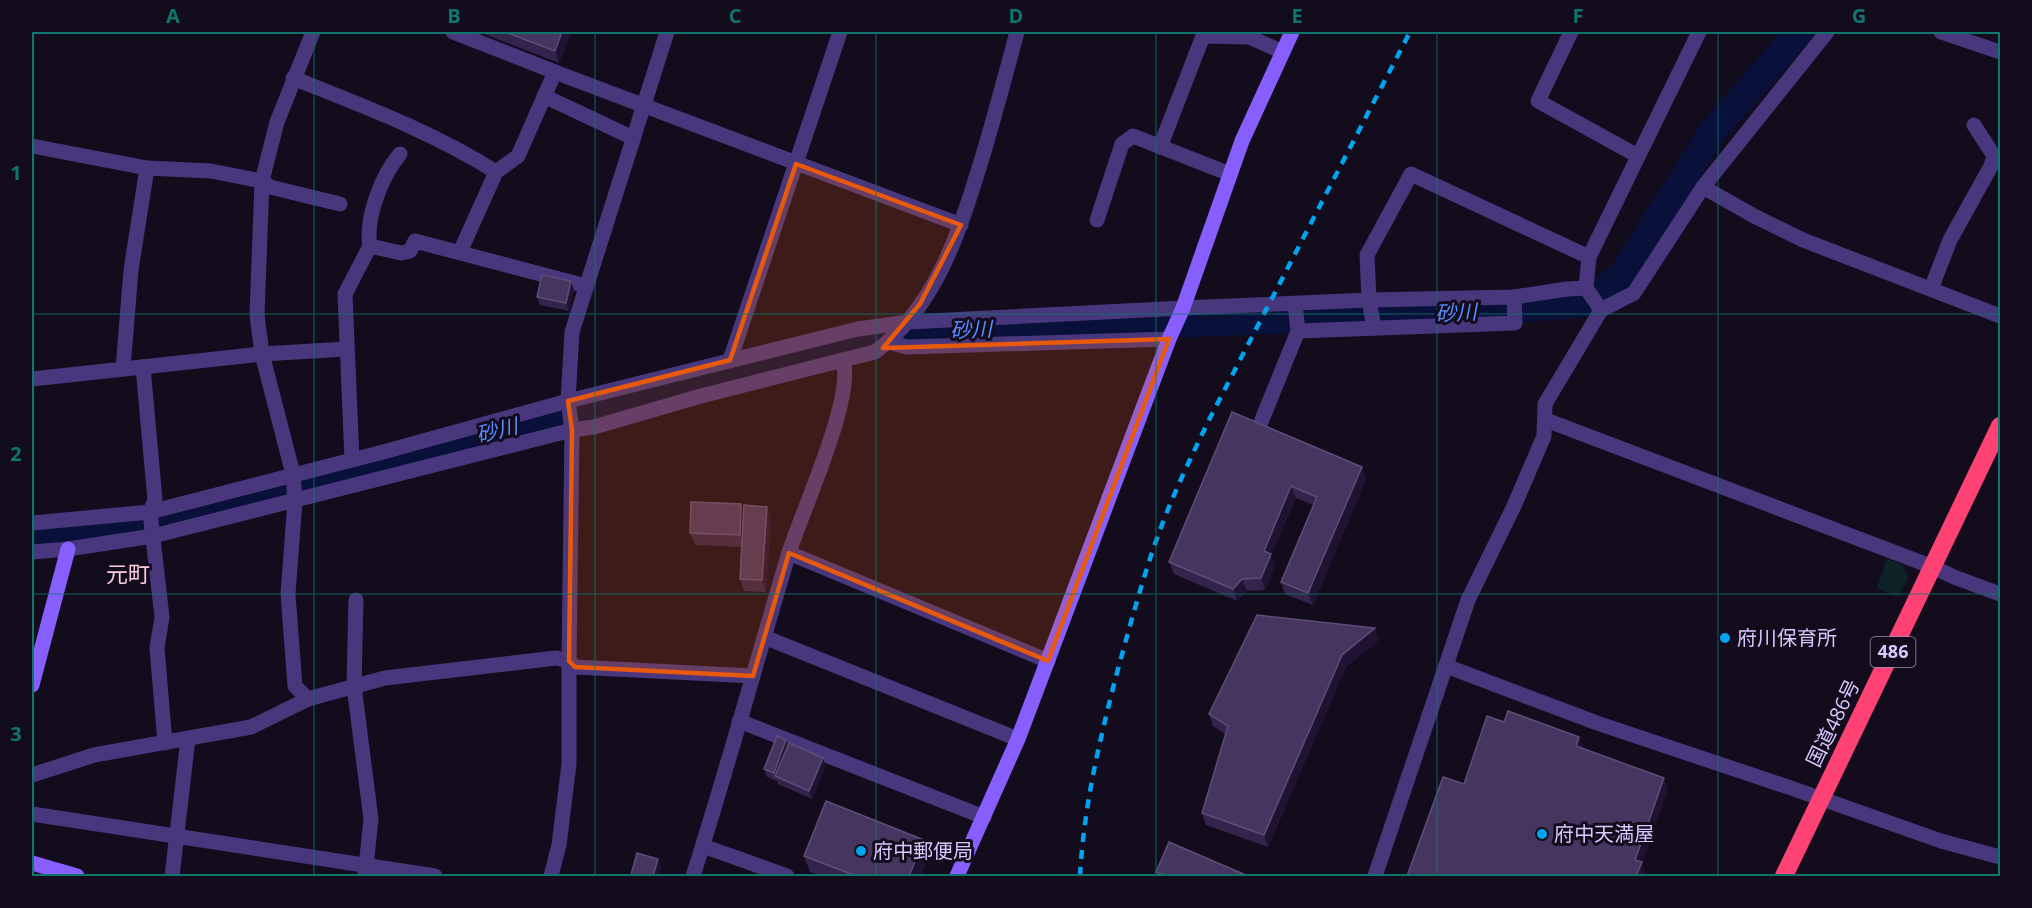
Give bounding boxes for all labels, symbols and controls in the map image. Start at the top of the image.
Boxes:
text: A [166,2,180,29]
text: B [447,2,461,29]
text: C [729,2,742,29]
text: D [1009,2,1023,29]
text: E [1291,2,1303,29]
text: F [1573,2,1583,29]
text: G [1852,2,1866,29]
text: 1 [10,159,22,186]
water label: 砂川 [1434,297,1480,327]
water label: 砂川 [949,314,994,344]
water label: 砂川 [473,411,522,449]
text: 2 [10,440,22,467]
district label: 元町 [106,558,150,588]
place label: 府川保育所 [1737,624,1837,651]
marker: 府川保育所 [1718,631,1732,645]
road number: 486 [1870,637,1916,667]
street label: 国道486号 [1800,674,1865,771]
text: 3 [10,720,22,747]
place label: 府中天満屋 [1554,820,1654,847]
marker: 府中天満屋 [1535,827,1549,841]
place label: 府中郵便局 [873,837,973,864]
marker: 府中郵便局 [854,844,868,858]

